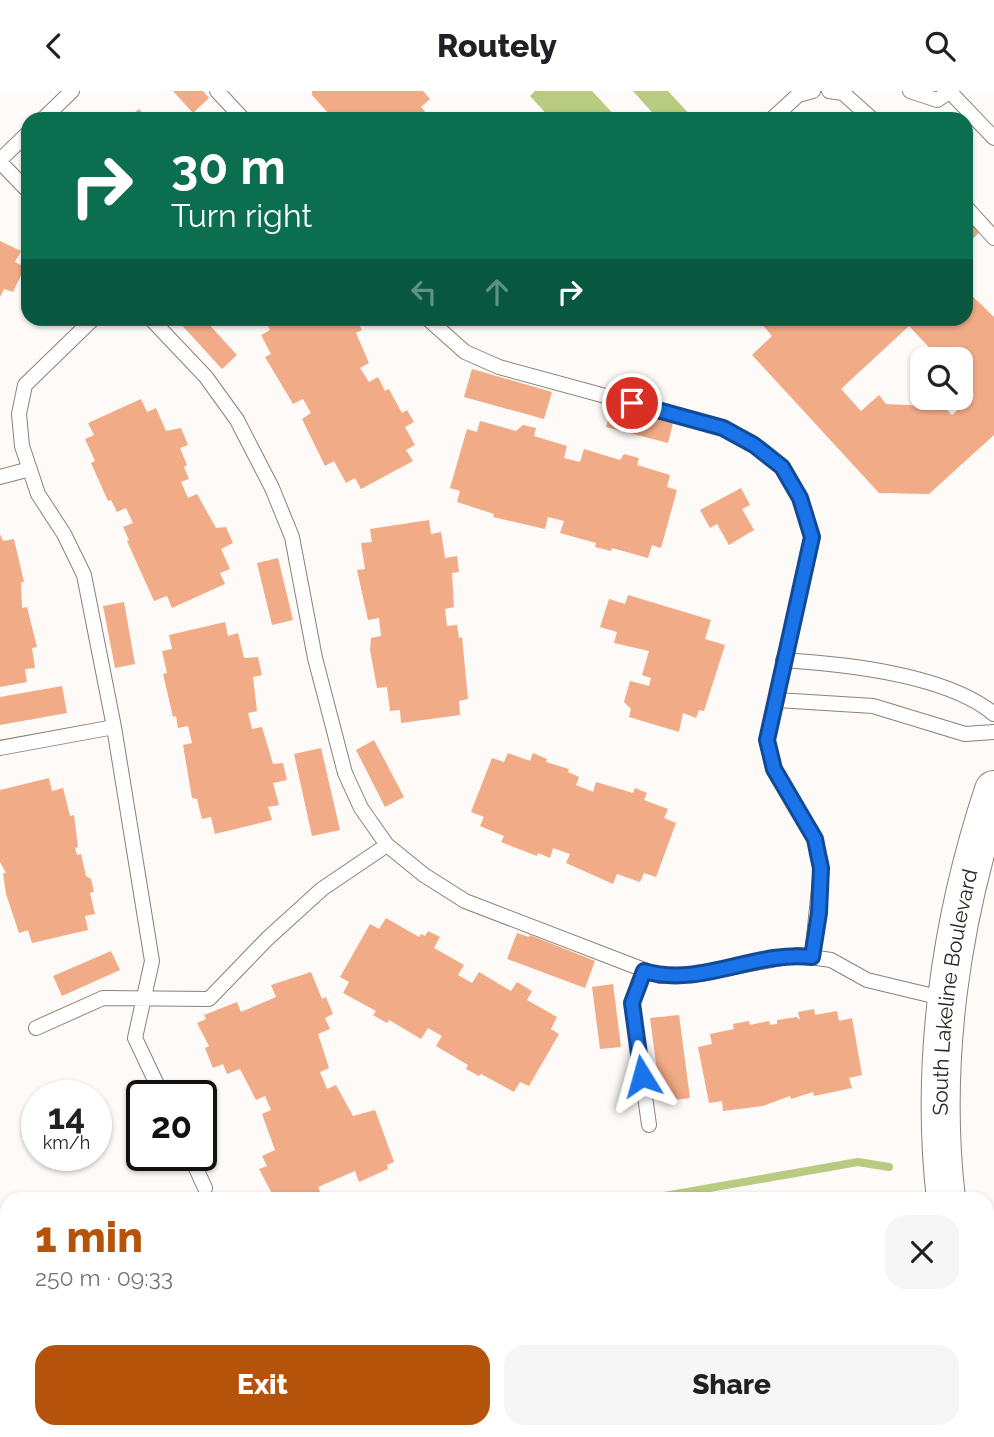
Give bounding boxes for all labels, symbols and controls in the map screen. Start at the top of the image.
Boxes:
icon: back [35,27,73,65]
text: Routely [437,27,557,64]
icon: search [921,27,959,65]
text: 30 m [171,138,286,195]
icon: right [56,140,147,231]
text: Turn right [171,197,312,234]
icon: left [405,273,443,311]
icon: ahead [478,273,516,311]
icon: right [551,273,589,311]
map controls [910,347,973,410]
button: search [910,347,973,410]
pin [602,373,662,433]
icon: arrive [613,384,651,422]
street label: South Lakeline Boulevard [928,866,983,1116]
position arrow [605,1039,679,1113]
speed limit sign: 20 [126,1080,217,1171]
text: 14 [48,1096,85,1137]
text: km/h [43,1132,90,1153]
text: 1 min [35,1213,143,1262]
button: close [885,1215,959,1289]
text: 250 m · 09:33 [35,1264,173,1291]
button: Exit [35,1345,490,1425]
button: Share [504,1345,959,1425]

